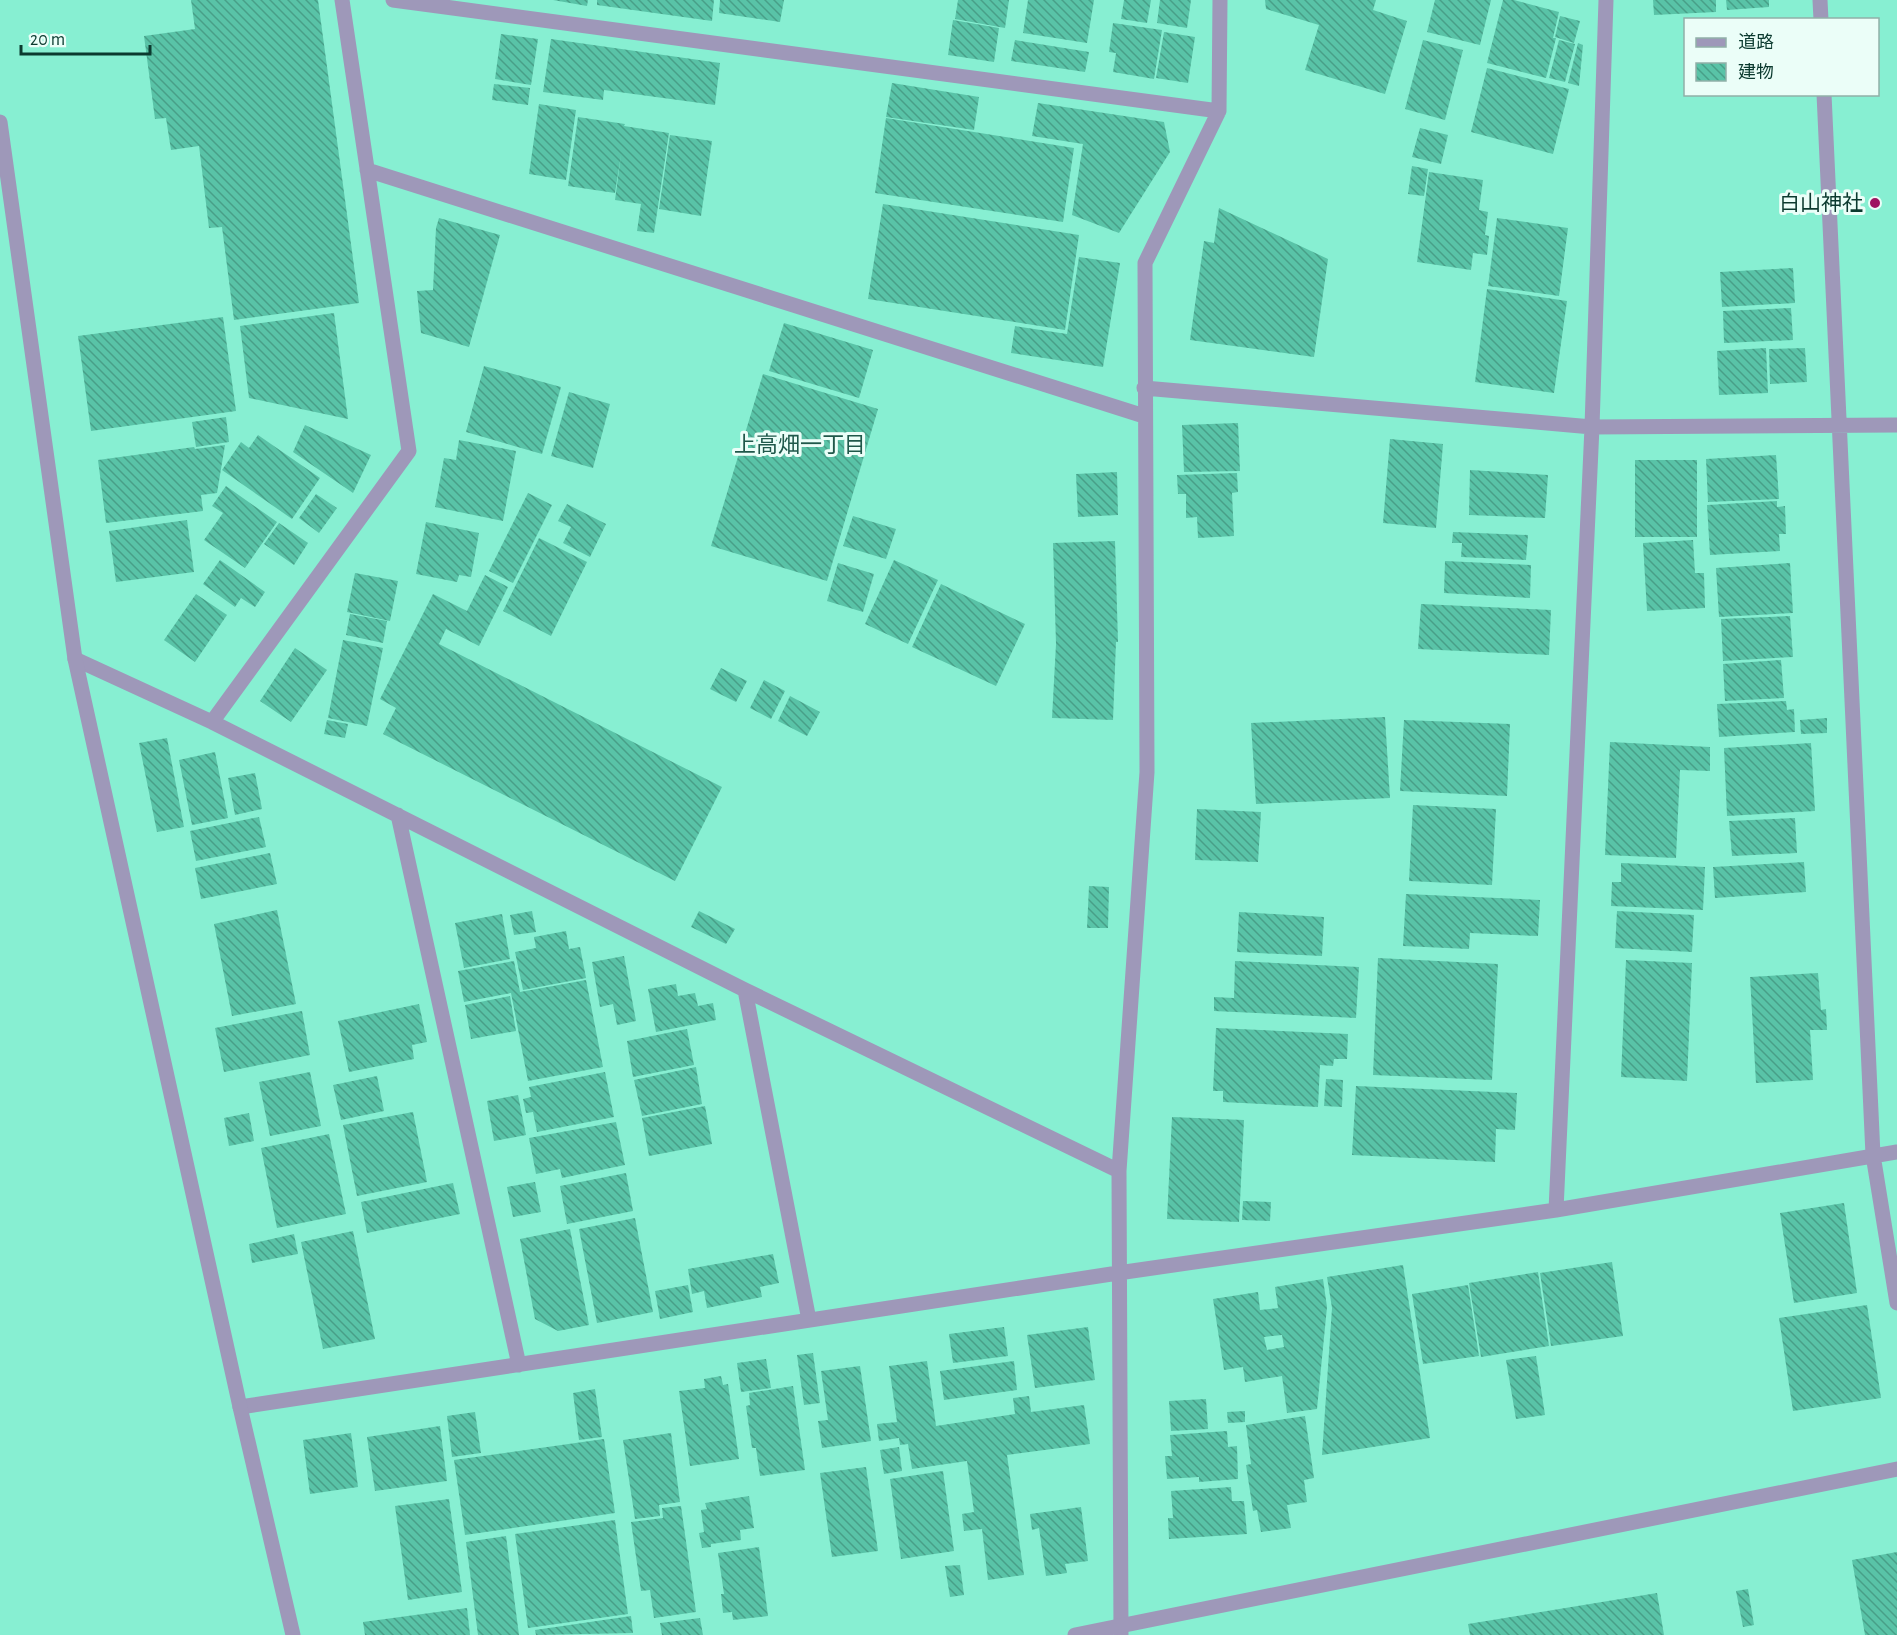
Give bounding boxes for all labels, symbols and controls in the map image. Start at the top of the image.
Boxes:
scale bar [21,18,150,56]
legend [1684,18,1879,96]
text: 20 m [30,31,65,49]
text: 道路 [1738,32,1774,52]
text: 建物 [1738,62,1774,82]
place label: 白山神社 [1779,192,1863,214]
marker: 白山神社 [1868,196,1882,210]
district label: 上高畑一丁目 [734,433,866,456]

